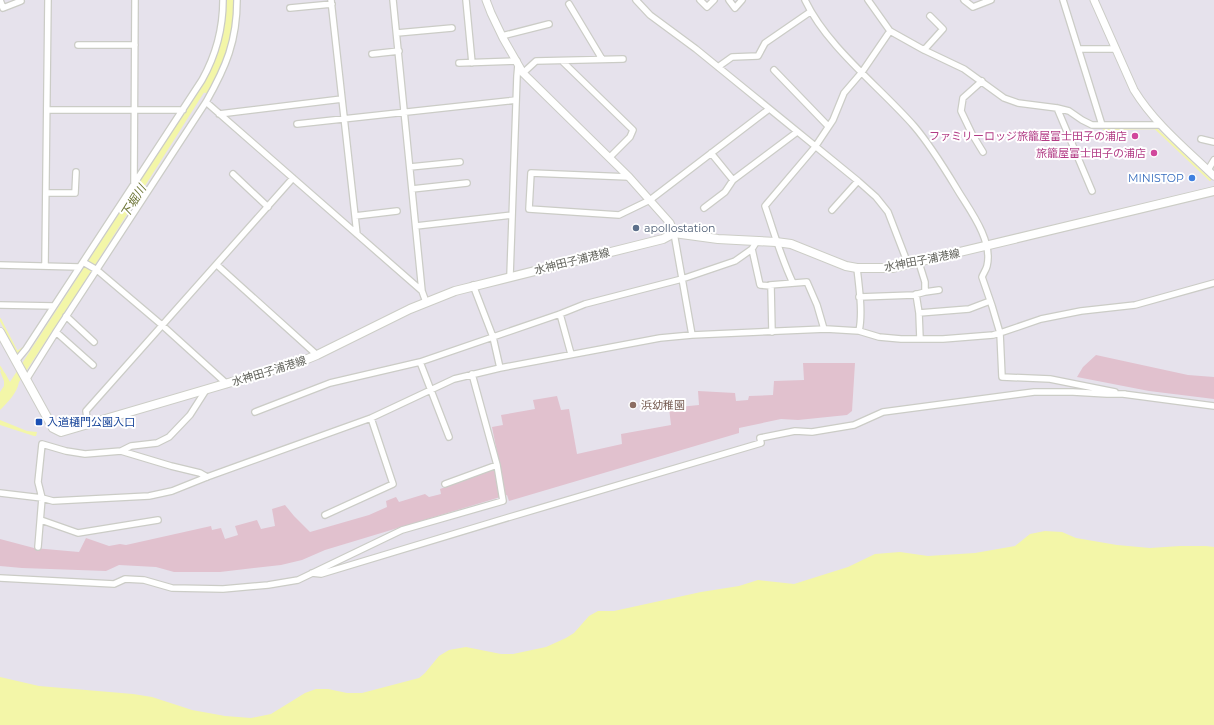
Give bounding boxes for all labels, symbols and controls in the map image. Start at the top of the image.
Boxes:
place label: ファミリーロッジ旅籠屋富士田子の浦店 [929,129,1127,143]
marker: ファミリーロッジ旅籠屋富士田子の浦店 [1130,131,1140,141]
place label: 旅籠屋富士田子の浦店 [1036,146,1146,160]
marker: 旅籠屋富士田子の浦店 [1149,148,1159,158]
place label: MINISTOP [1128,171,1184,185]
marker: MINISTOP [1187,173,1197,183]
water label: 下堀川 [117,180,150,220]
place label: apollostation [644,221,716,235]
marker: apollostation [631,223,641,233]
street label: 水神田子浦港線 [533,245,611,277]
street label: 水神田子浦港線 [883,246,961,274]
street label: 水神田子浦港線 [230,353,308,389]
place label: 浜幼稚園 [641,398,685,412]
marker: 浜幼稚園 [628,400,638,410]
place label: 入道樋門公園入口 [47,415,135,429]
marker: 入道樋門公園入口 [34,417,44,427]

